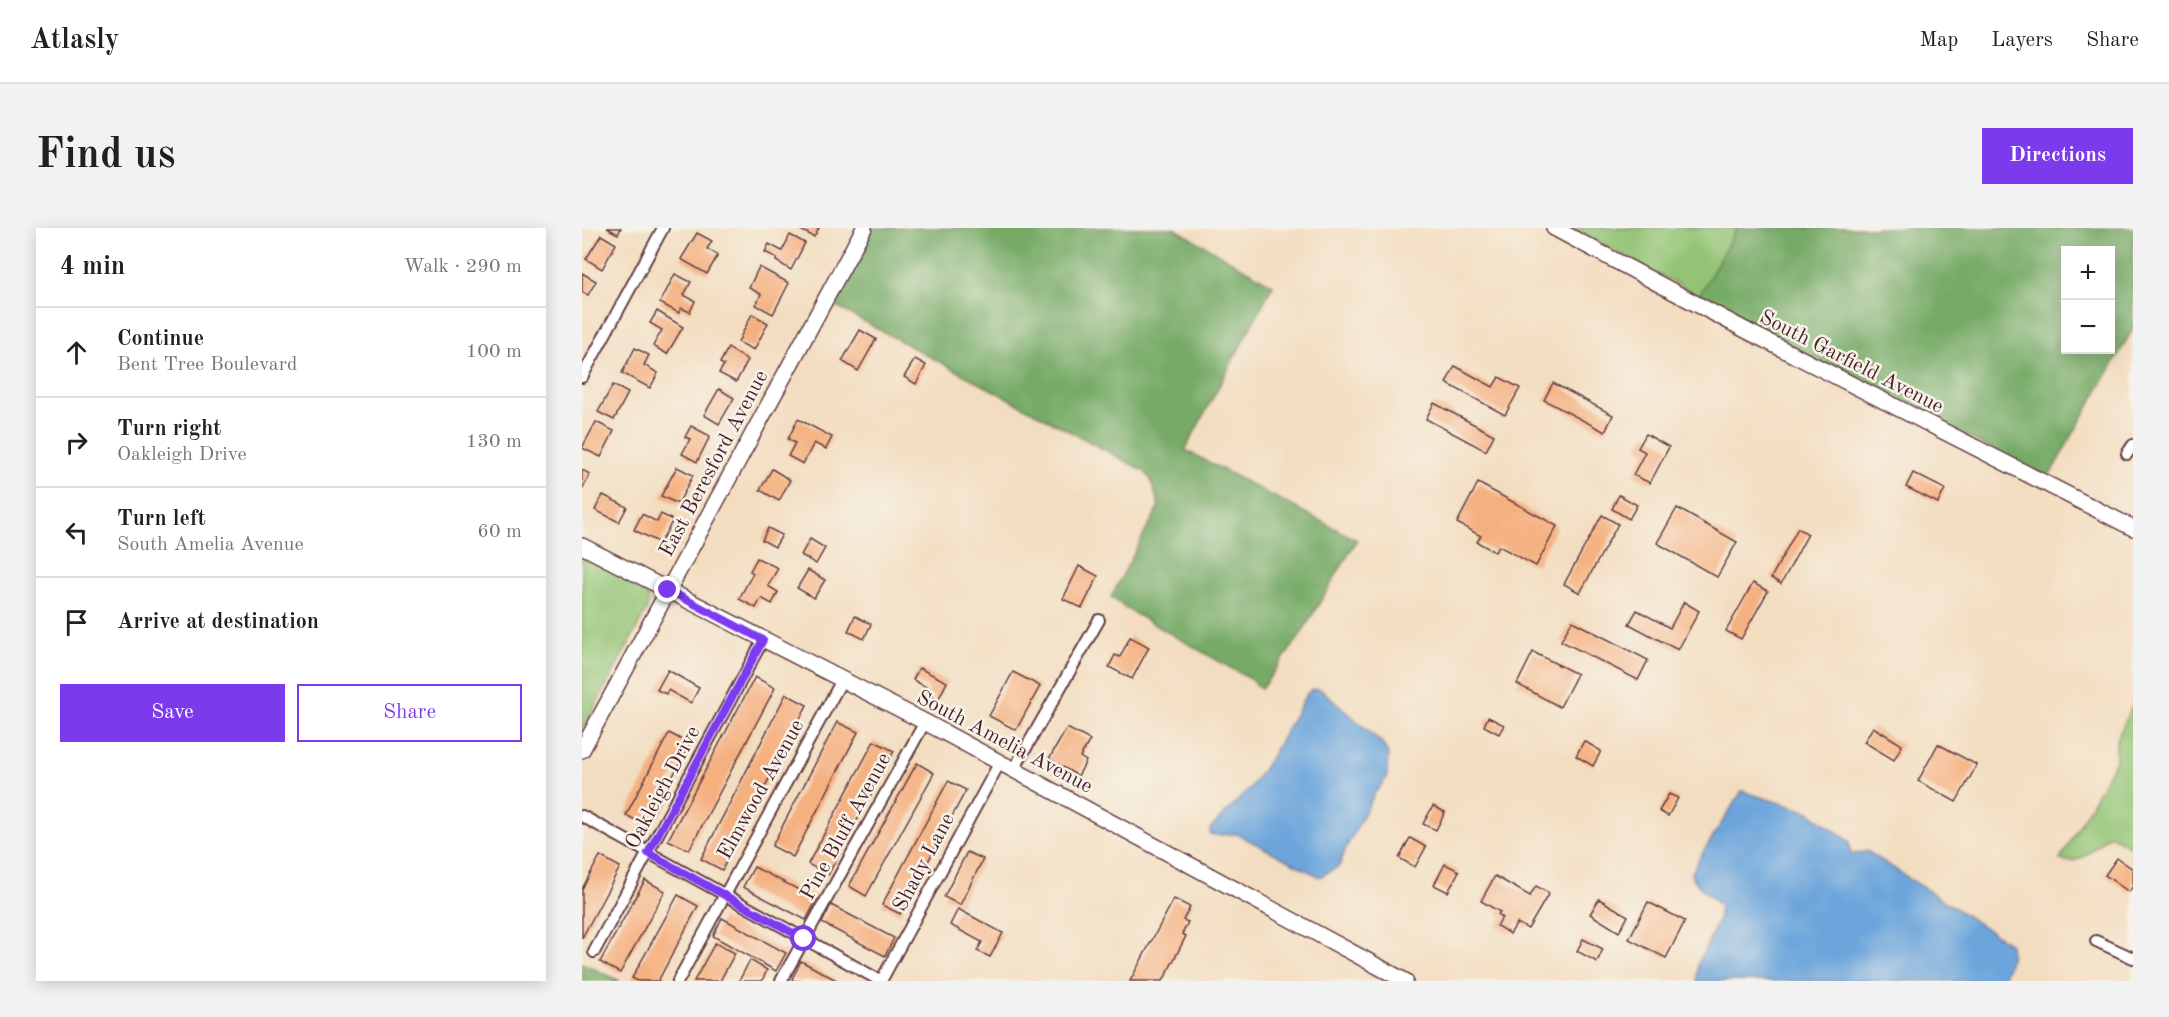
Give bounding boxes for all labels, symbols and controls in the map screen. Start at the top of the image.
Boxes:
text: Atlasly [30,27,120,55]
text: Map [1919,30,1958,51]
text: Layers [1991,30,2053,51]
text: Share [2086,30,2139,51]
button: Directions [1982,128,2133,184]
text: Find us [36,135,175,177]
map controls [2061,246,2115,354]
button: + [2061,246,2115,300]
text: 4 min [60,254,125,280]
text: Walk · 290 m [403,257,522,277]
button: − [2061,300,2115,354]
street label: South Garfield Avenue [1756,307,1947,418]
text: Continue [117,328,204,350]
icon: ahead [60,336,93,369]
text: 100 m [466,342,522,362]
text: Bent Tree Boulevard [117,355,297,375]
street label: East Beresford Avenue [656,367,772,561]
text: Turn right [117,418,221,440]
icon: right [60,426,93,459]
text: 130 m [466,432,522,452]
text: Oakleigh Drive [117,445,247,465]
text: Turn left [117,508,206,530]
icon: left [60,516,93,549]
text: 60 m [477,522,522,542]
text: South Amelia Avenue [117,535,304,555]
route end [654,576,680,602]
icon: arrive [60,606,93,639]
text: Arrive at destination [117,611,319,633]
button: Save [60,684,285,742]
button: Share [297,684,522,742]
street label: South Amelia Avenue [913,687,1096,798]
street label: Elmwood Avenue [714,716,808,863]
street label: Oakleigh Drive [622,723,705,853]
street label: Pine Bluff Avenue [797,750,895,904]
street label: Shady Lane [890,810,959,915]
route start [790,925,816,951]

